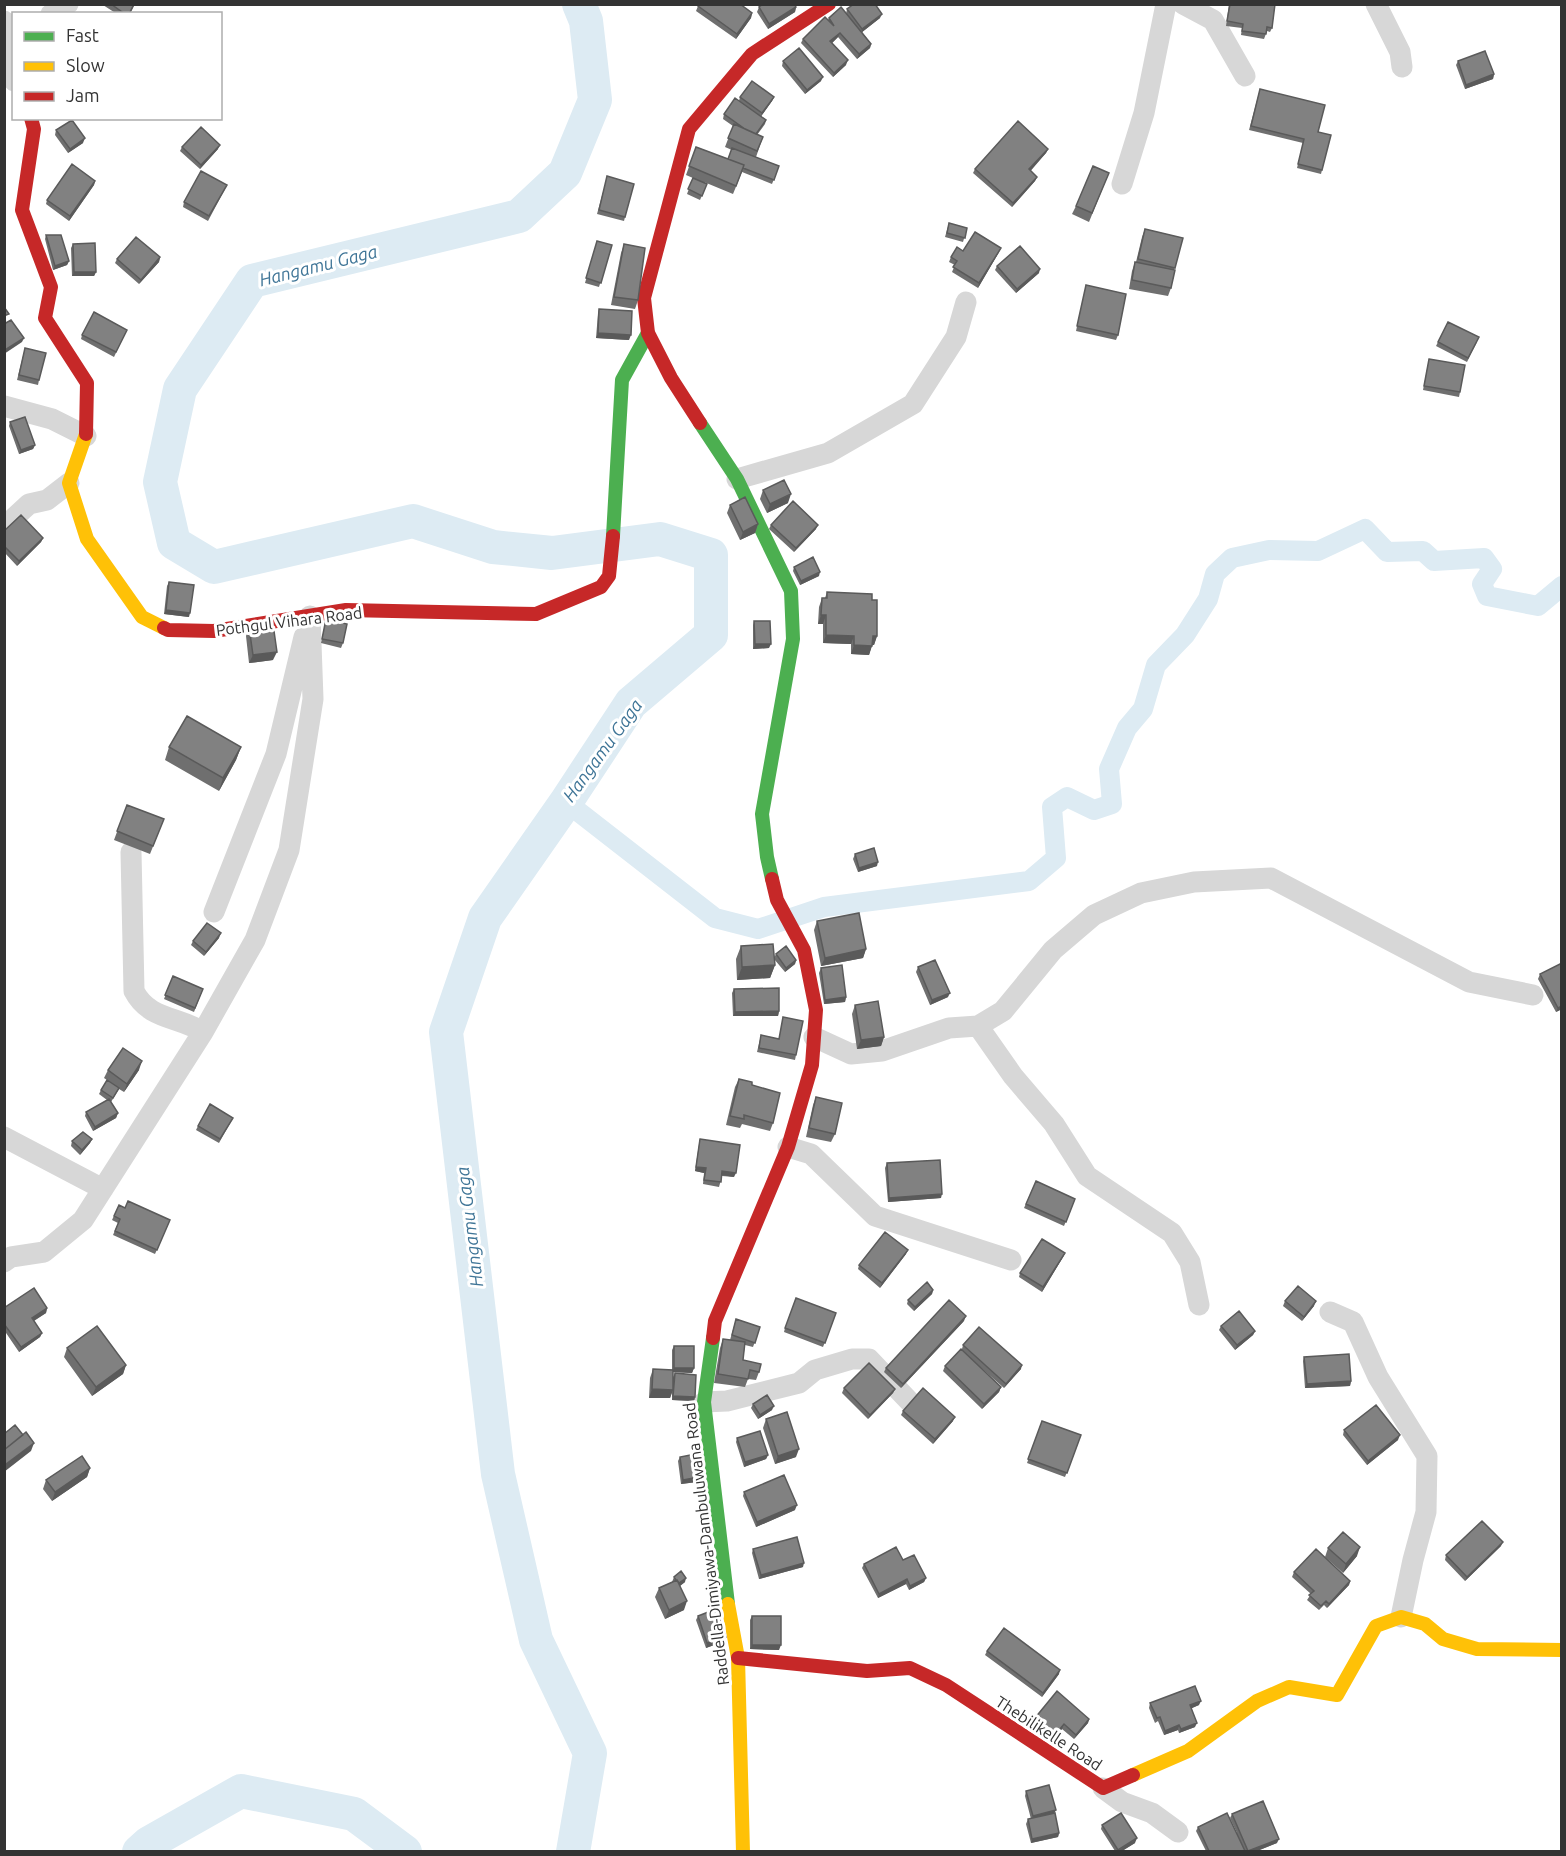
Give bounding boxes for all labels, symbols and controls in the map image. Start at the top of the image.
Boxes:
legend [12,12,222,120]
text: Fast [66,25,99,45]
text: Slow [66,55,105,75]
text: Jam [66,85,100,105]
water label: Hangamu Gaga [257,241,380,289]
street label: Pothgul Vihara Road [215,603,363,639]
water label: Hangamu Gaga [558,695,646,805]
water label: Hangamu Gaga [452,1165,486,1288]
street label: Raddella-Dimiyawa-Dambuluwana Road [680,1402,732,1686]
street label: Thebilikelle Road [993,1692,1105,1774]

